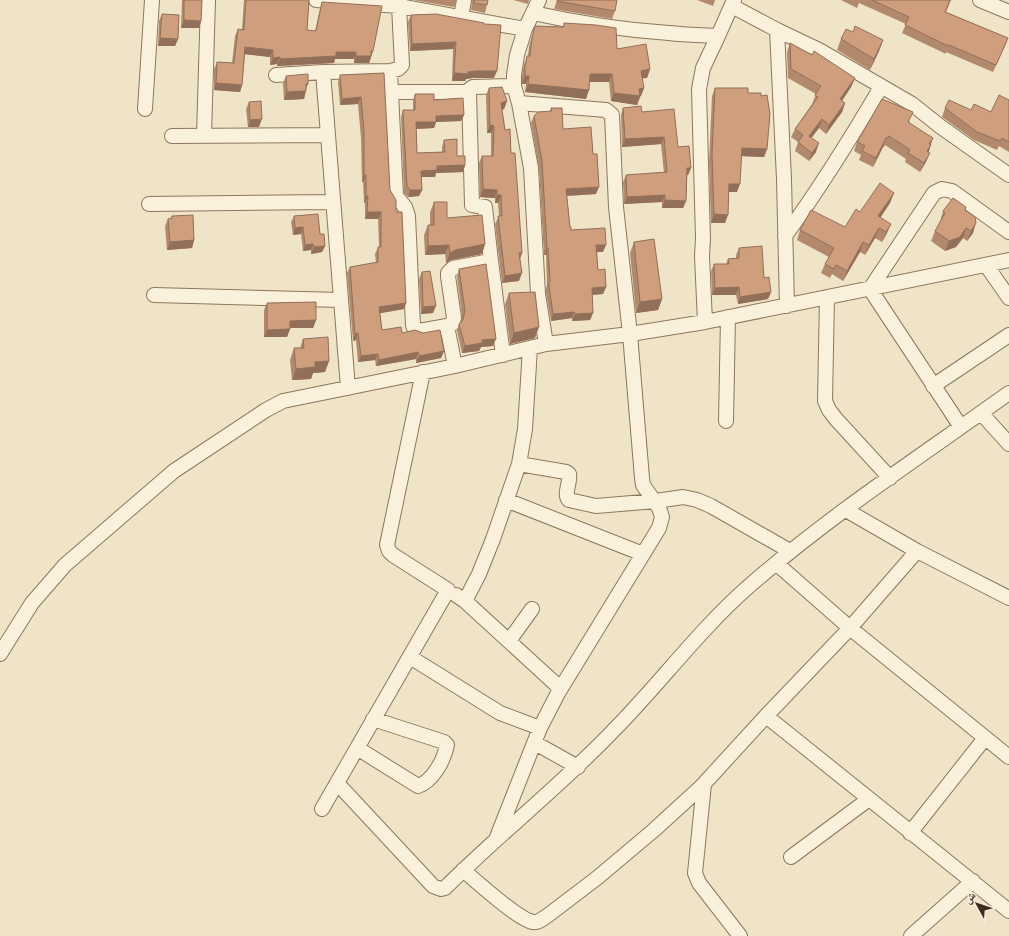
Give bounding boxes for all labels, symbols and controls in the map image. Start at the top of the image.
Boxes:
north arrow [957,884,997,924]
text: ش [961,889,979,907]

